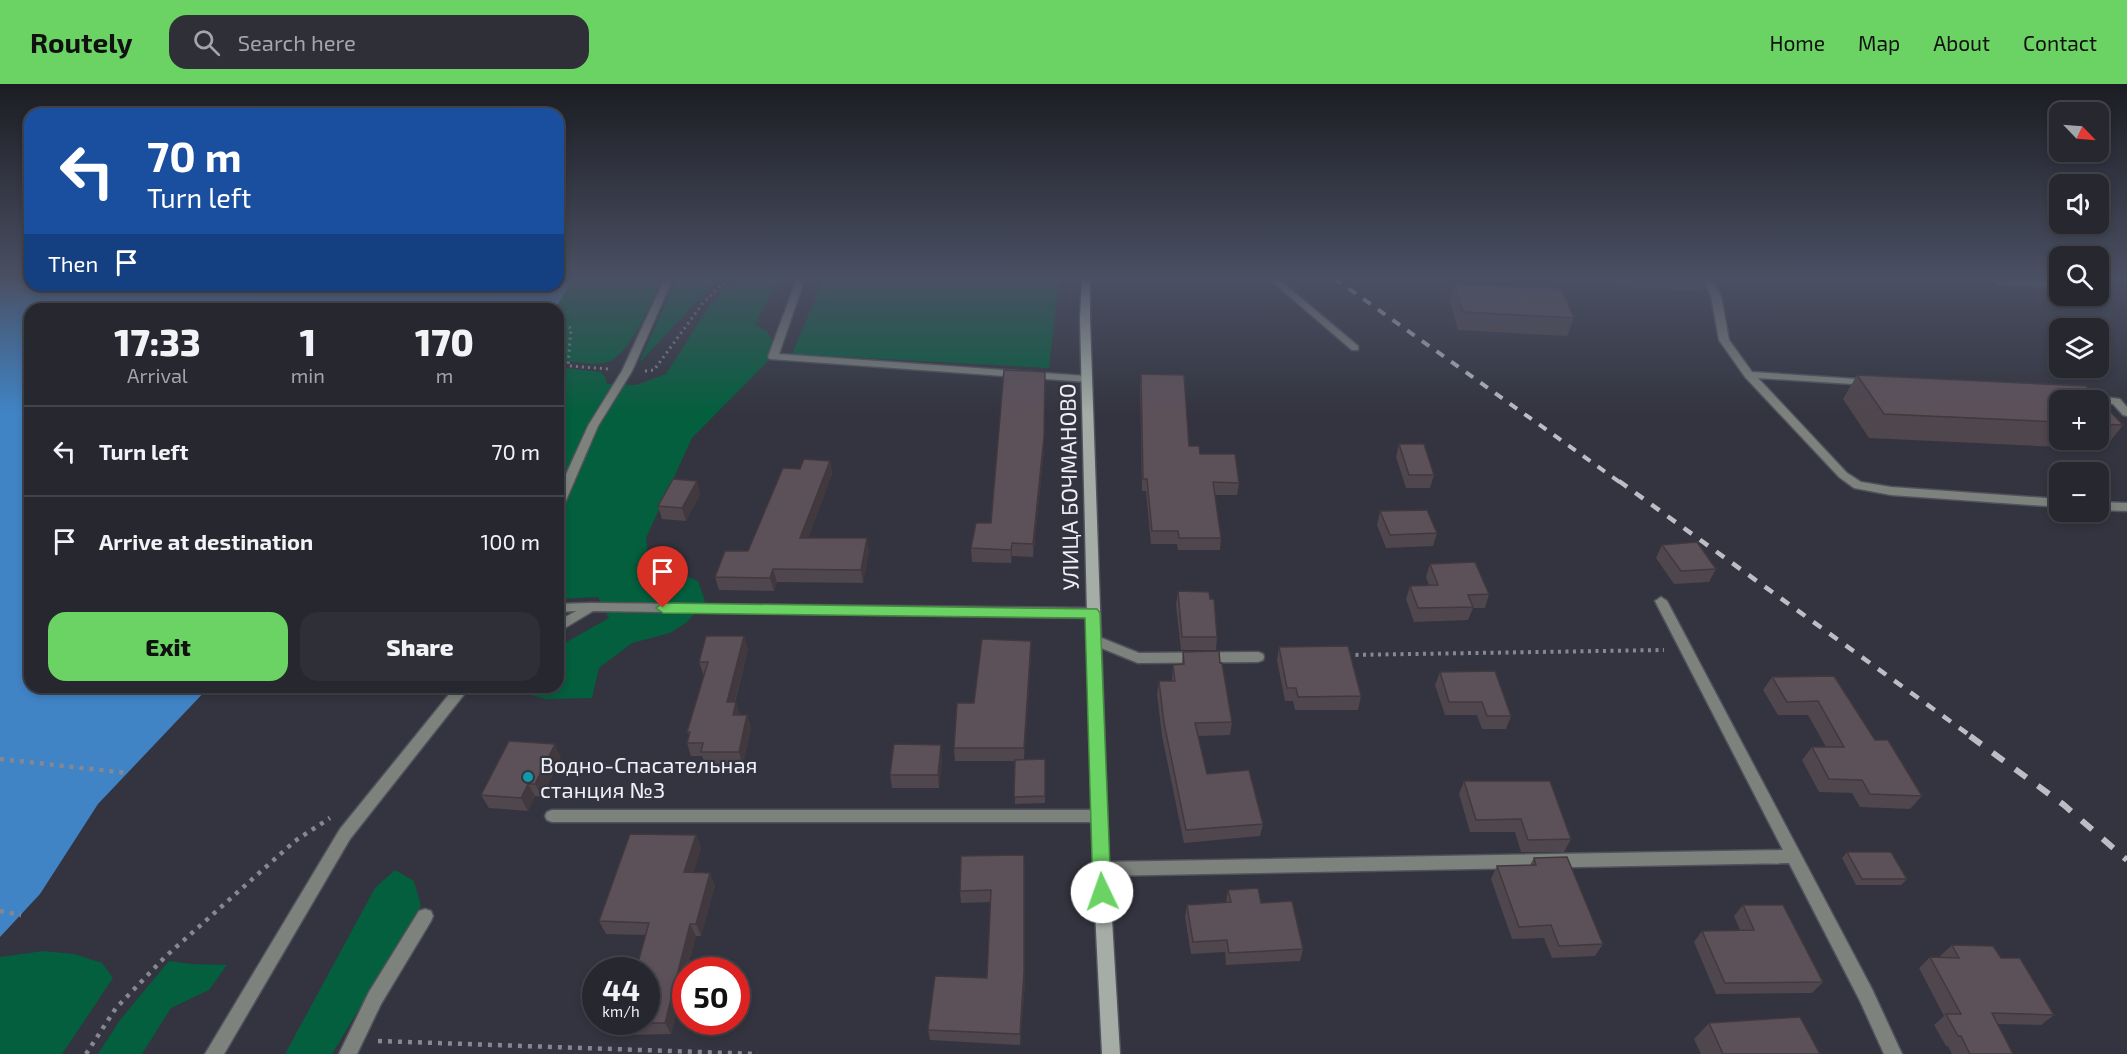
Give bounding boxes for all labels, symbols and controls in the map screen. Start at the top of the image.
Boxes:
search box [169,15,589,69]
text: Routely [30,25,133,59]
icon: search [190,26,223,59]
text: Search here [238,29,356,55]
text: Home [1769,30,1825,55]
text: Map [1858,30,1900,55]
text: About [1933,30,1990,55]
text: Contact [2023,30,2097,55]
north arrow [2049,102,2109,162]
map controls [2049,102,2109,522]
text: 70 m [147,130,242,180]
icon: left [48,132,126,210]
button: sound [2049,174,2109,234]
text: Turn left [147,181,251,213]
icon: arrive [110,246,143,279]
button: search [2049,246,2109,306]
text: Then [48,250,98,276]
button: layers [2049,318,2109,378]
text: 17:33 [114,320,201,363]
text: 1 [300,320,316,363]
text: 170 [415,320,474,363]
text: Arrival [127,363,188,387]
text: min [291,363,325,387]
text: m [436,363,453,387]
street label: УЛИЦА БОЧМАНОВО [1053,383,1083,591]
button: + [2049,390,2109,450]
icon: left [48,435,81,468]
text: Turn left [99,438,188,464]
text: 70 m [491,438,540,464]
button: − [2049,462,2109,522]
icon: arrive [48,525,81,558]
text: Arrive at destination [99,528,313,554]
text: 100 m [481,528,540,554]
pin [637,546,688,608]
icon: arrive [646,555,679,588]
button: Exit [48,612,288,681]
button: Share [300,612,540,681]
place label: Водно-Спасательная станция №3 [540,751,757,802]
marker: Водно-Спасательная станция №3 [521,770,535,784]
position arrow [1070,860,1134,924]
speed limit sign: 50 [672,957,750,1035]
text: 44 [602,971,640,1007]
text: km/h [602,1002,640,1020]

